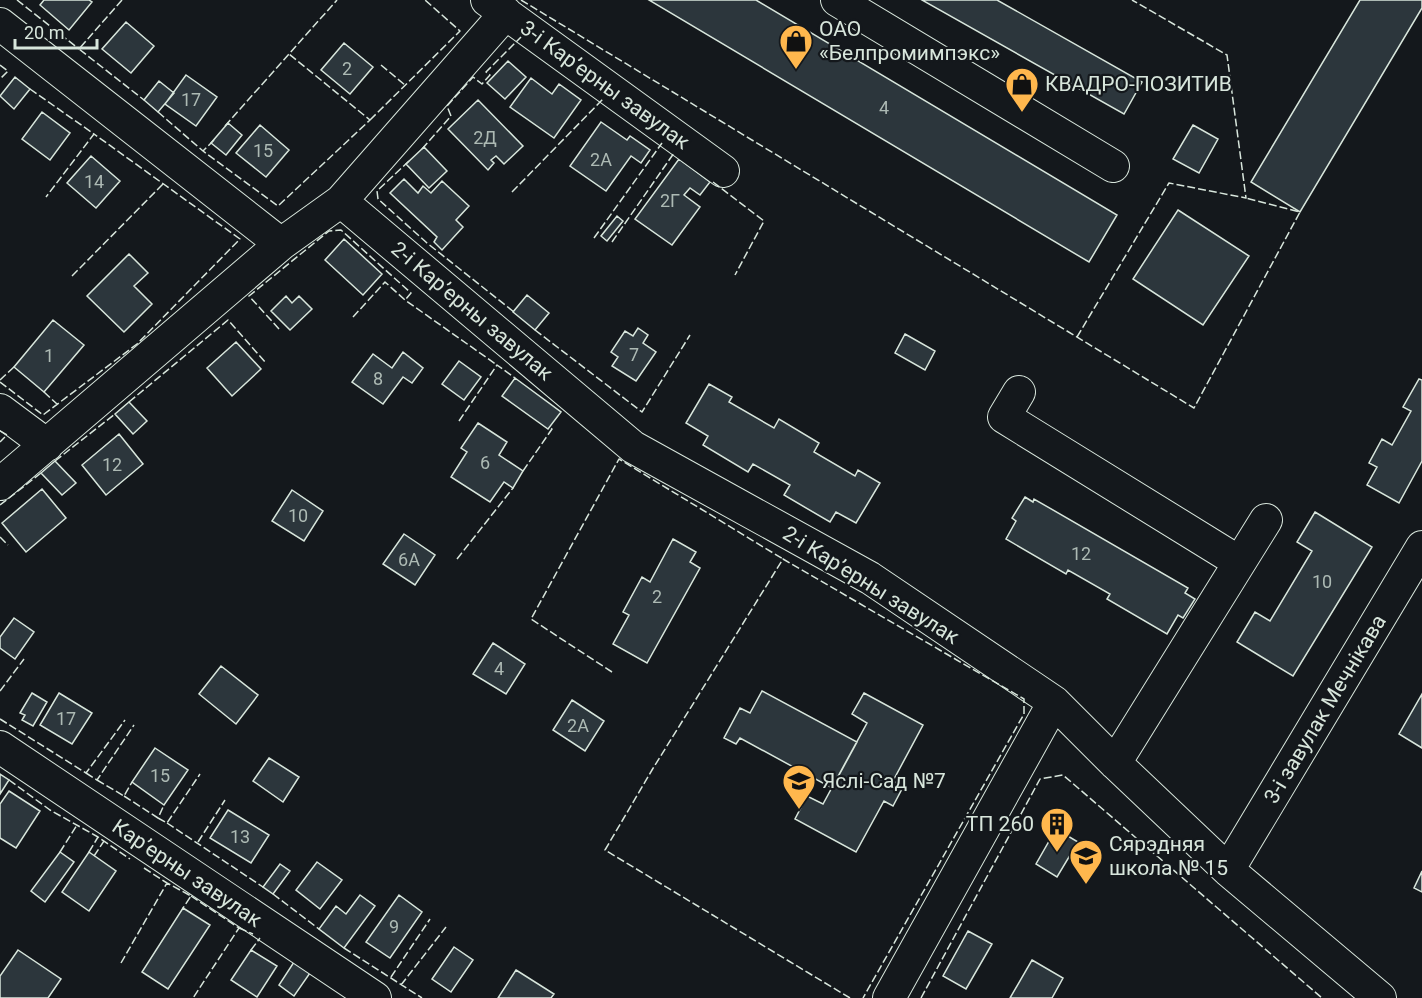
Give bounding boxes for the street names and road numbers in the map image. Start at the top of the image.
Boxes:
street label: 3-і Карʼерны завулак [516,16,695,155]
street label: 2-і Карʼерны завулак [387,237,558,386]
street label: 2-і Карʼерны завулак [779,521,964,649]
street label: 3-і завулак Мечнікава [1259,610,1391,808]
street label: Карʼерны завулак [108,814,267,932]

